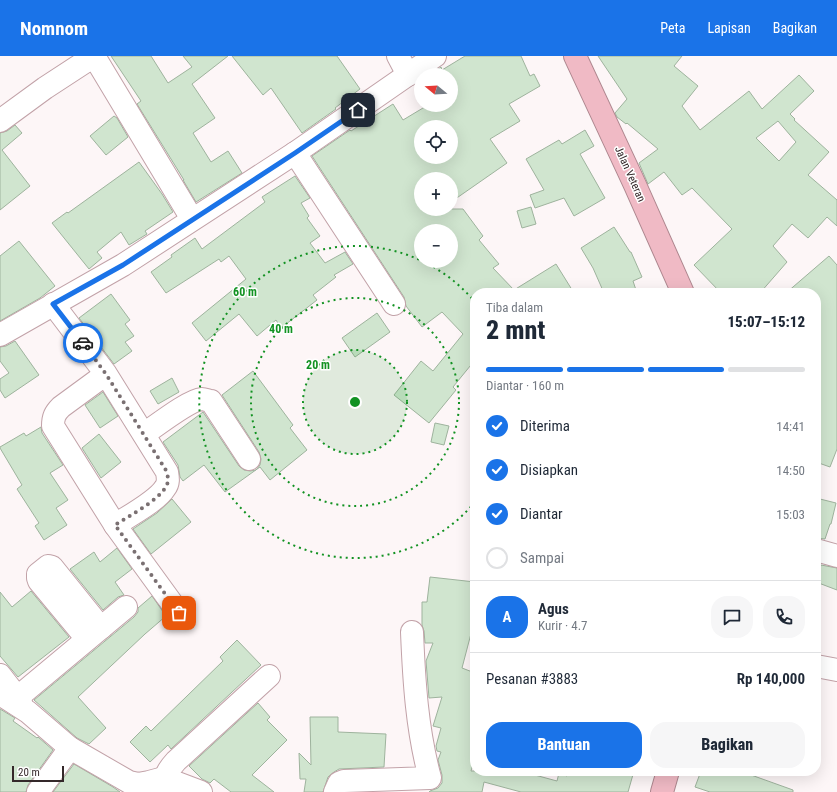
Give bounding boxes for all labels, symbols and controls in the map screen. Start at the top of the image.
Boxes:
text: Nomnom [20,17,88,40]
text: Peta [660,20,685,36]
text: Lapisan [707,20,751,36]
text: Bagikan [773,20,817,36]
north arrow [414,68,458,112]
map controls [414,68,458,268]
pin [341,93,375,127]
icon: home [347,99,369,121]
button: locate [414,120,458,164]
street label: Jalan Veteran [612,144,648,204]
button: + [414,172,458,216]
button: − [414,224,458,268]
text: 60 m [233,285,257,299]
text: Tiba dalam [486,300,543,315]
text: 15:07–15:12 [727,313,805,331]
text: 2 mnt [486,315,545,345]
text: 40 m [269,322,293,336]
courier [63,323,103,363]
icon: car [72,332,94,354]
text: 20 m [306,358,330,372]
text: Diantar · 160 m [486,378,564,393]
centre of rings [348,395,362,409]
icon: check [486,415,508,437]
text: Diterima [520,417,570,435]
text: 14:41 [776,419,805,434]
icon: check [486,459,508,481]
text: Disiapkan [520,461,578,479]
text: 14:50 [776,463,805,478]
icon: check [486,503,508,525]
text: Diantar [520,505,563,523]
text: 15:03 [776,507,805,522]
text: Sampai [520,549,564,567]
pin [162,596,196,630]
button: chat [711,596,753,638]
button: phone [763,596,805,638]
text: Agus [538,600,569,618]
icon: bag [168,602,190,624]
text: A [503,608,511,626]
text: Kurir · 4.7 [538,618,588,633]
text: Pesanan #3883 [486,670,578,688]
text: Rp 140,000 [737,670,805,688]
button: Bantuan [486,722,642,768]
button: Bagikan [650,722,805,768]
scale bar [12,764,64,783]
text: 20 m [18,766,40,779]

